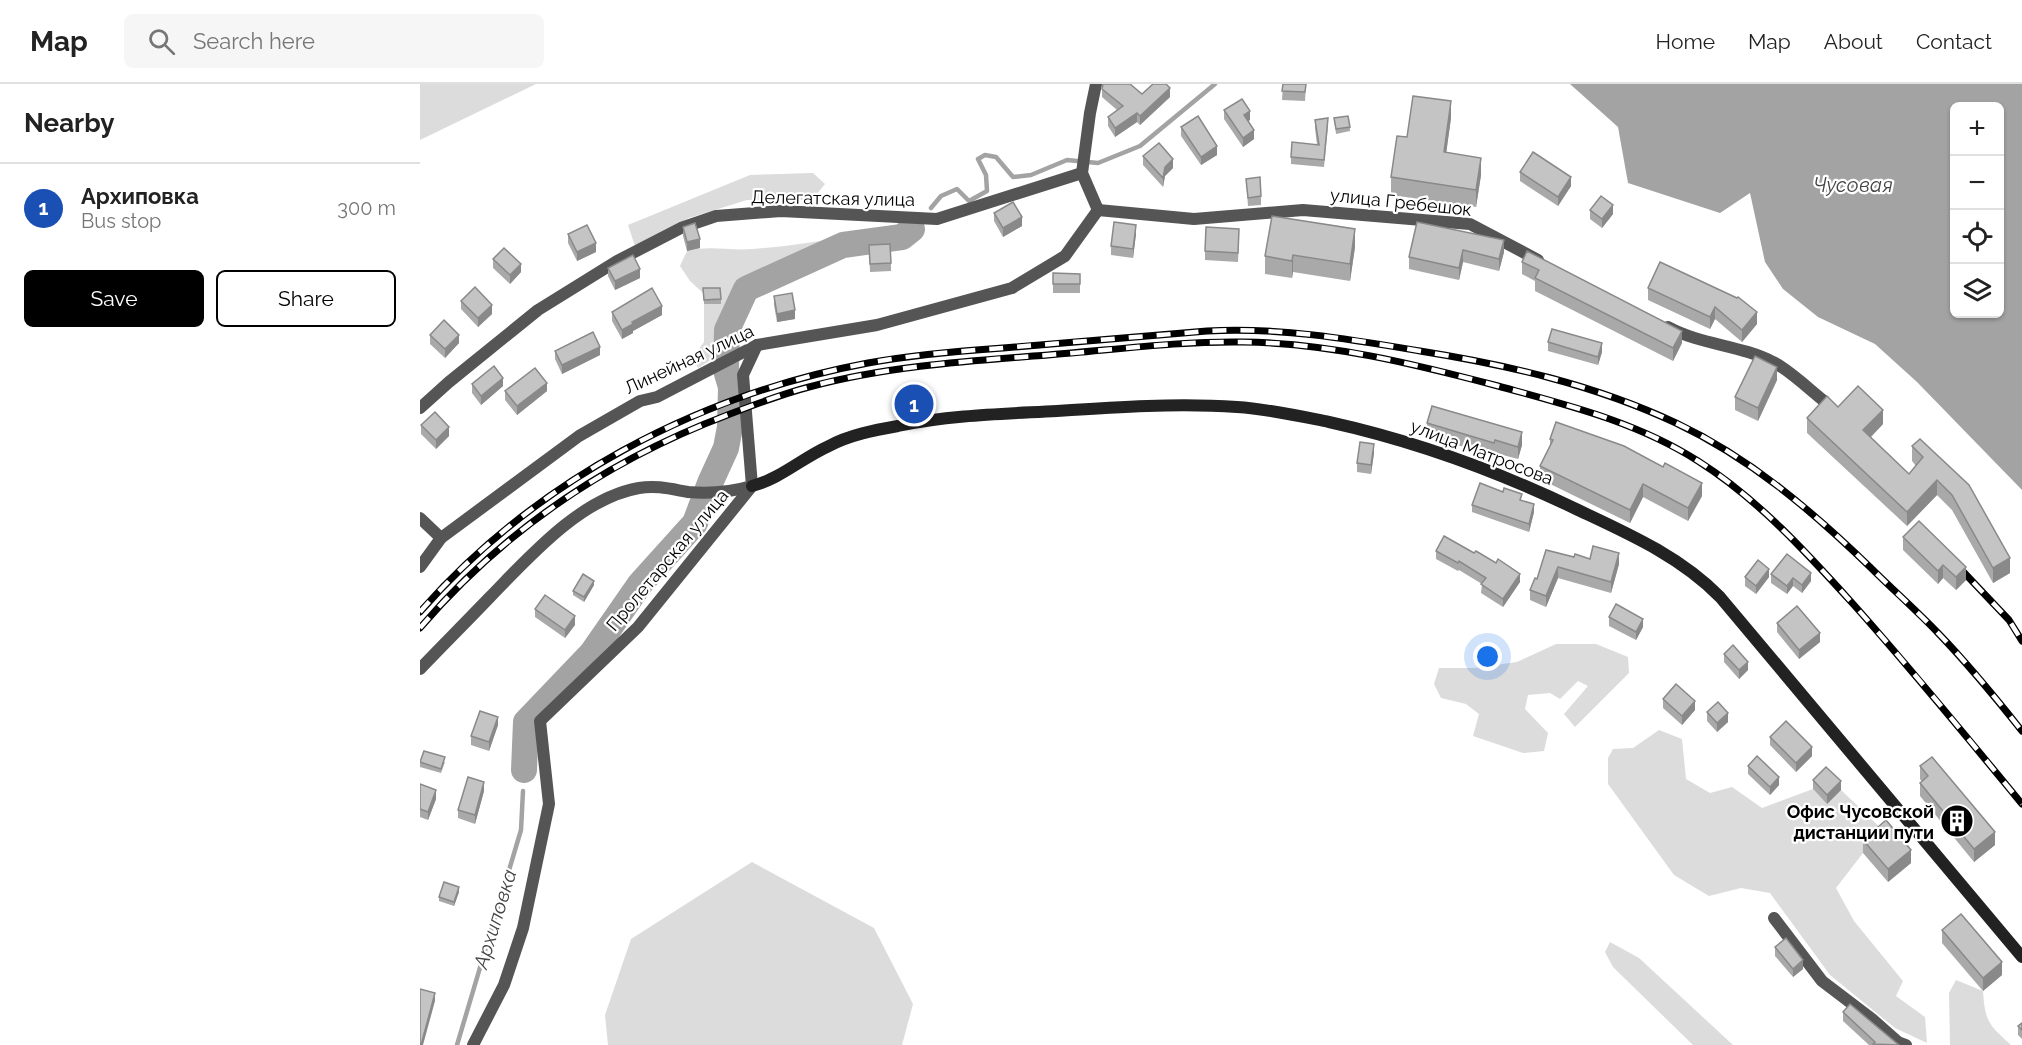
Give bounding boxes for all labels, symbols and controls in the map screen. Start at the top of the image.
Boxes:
search box [124,14,544,68]
text: Map [30,25,88,58]
icon: search [145,25,178,58]
text: Search here [193,28,315,54]
text: Home [1656,29,1715,54]
text: Map [1748,29,1791,54]
text: About [1824,29,1883,54]
text: Contact [1916,29,1992,54]
map controls [1950,102,2004,318]
button: + [1950,102,2004,156]
text: Nearby [24,108,114,138]
button: − [1950,156,2004,210]
water label: Чусовая [1813,173,1893,197]
text: Архиповка [81,183,199,209]
street label: улица Гребешок [1329,184,1473,220]
street label: Делегатская улица [751,186,915,210]
text: 1 [39,196,48,220]
text: 300 m [337,196,396,220]
text: Bus stop [81,209,161,233]
button: locate [1950,210,2004,264]
button: layers [1950,264,2004,318]
button: Save [24,270,204,327]
button: Share [216,270,396,327]
street label: Линейная улица [621,320,757,398]
pin: 1 [894,382,934,426]
street label: улица Матросова [1408,415,1556,489]
street label: Пролетарская улица [602,485,732,635]
your location [1473,642,1502,671]
place label: Офис Чусовской дистанции пути [1787,801,1934,843]
building icon: Офис Чусовской дистанции пути [1939,803,1975,839]
water label: Архиповка [468,867,521,972]

